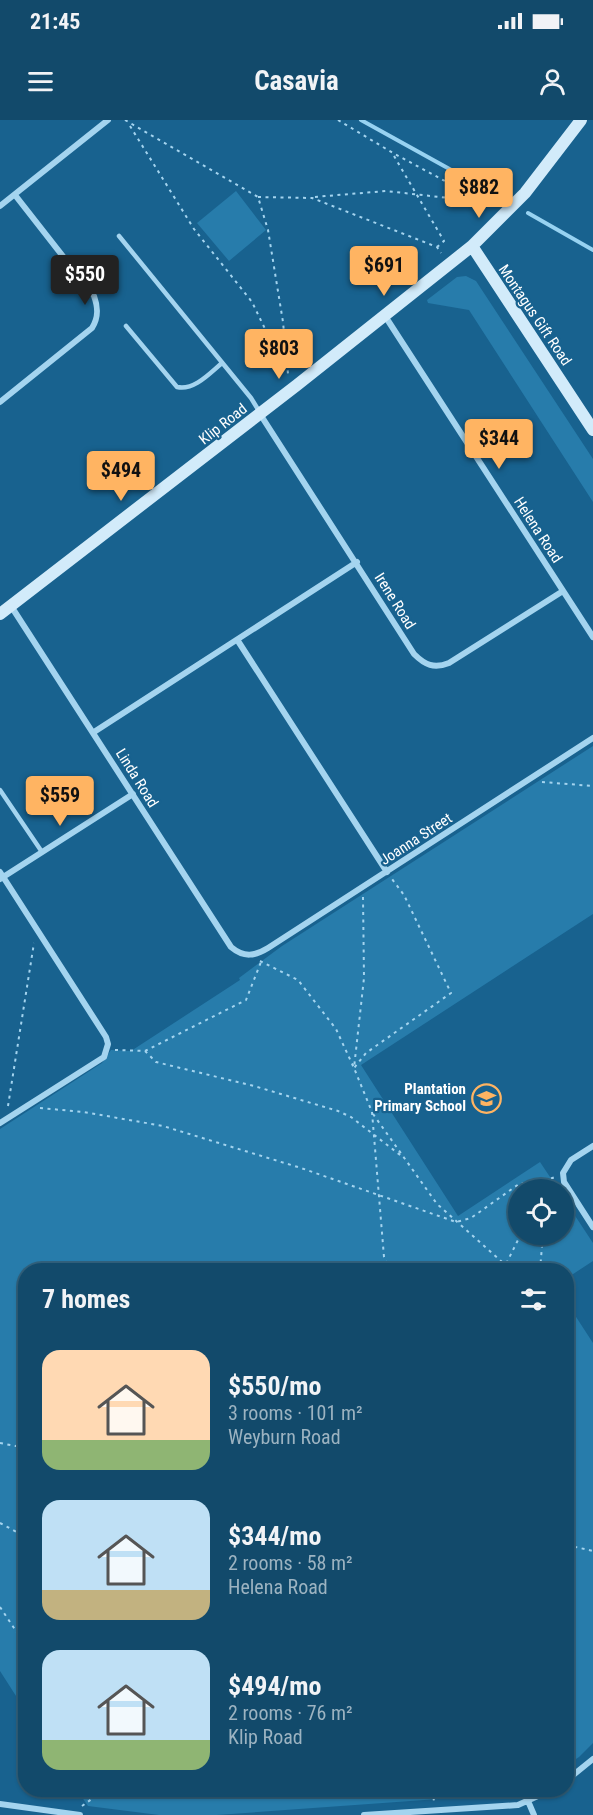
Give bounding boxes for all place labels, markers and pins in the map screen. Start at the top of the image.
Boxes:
pin: $882 [443,168,515,219]
pin: $691 [348,246,420,297]
pin: $550 [49,255,121,306]
pin: $803 [243,329,315,380]
pin: $344 [463,419,535,470]
pin: $494 [85,451,157,502]
pin: $559 [24,776,96,827]
place label: Plantation Primary School [374,1080,466,1115]
school or university icon: Plantation Primary School [471,1082,503,1114]

